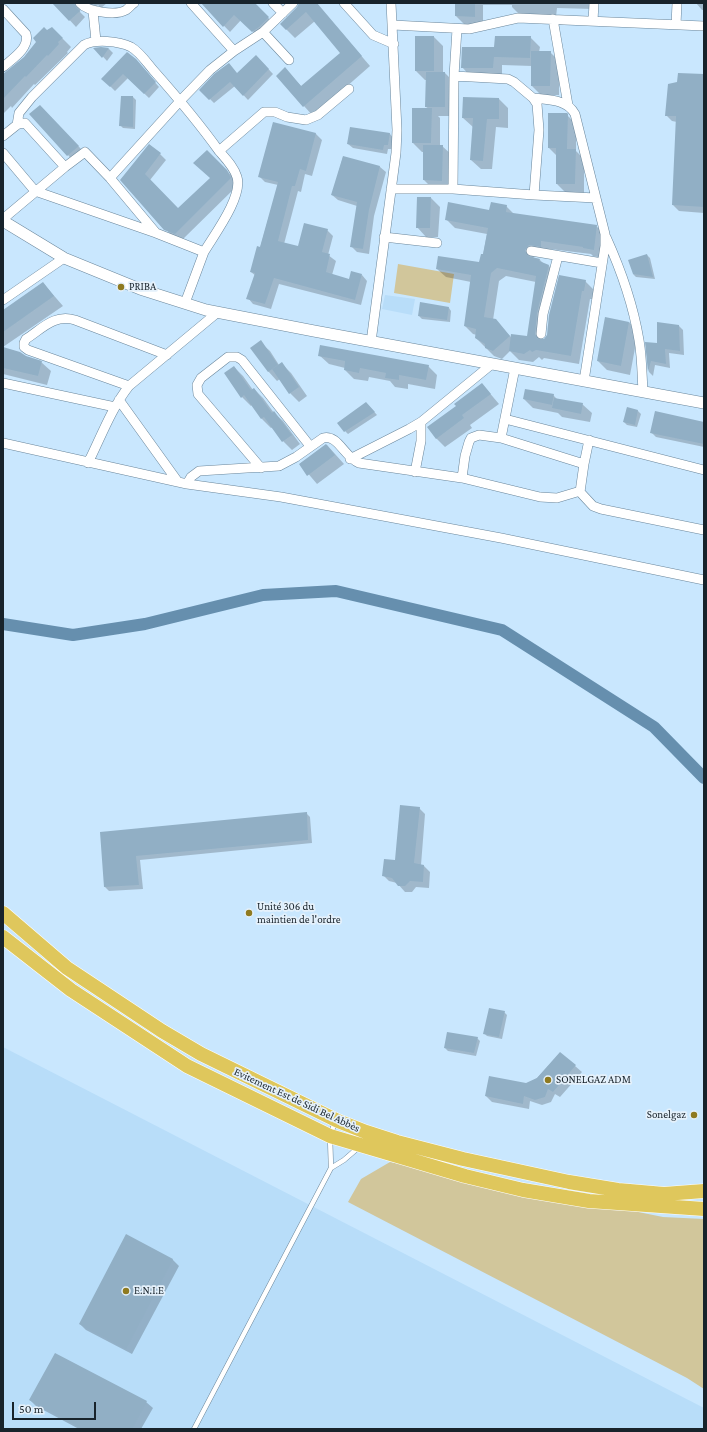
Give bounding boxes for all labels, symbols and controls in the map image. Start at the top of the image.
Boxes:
place label: PRIBA [129,280,156,294]
marker: PRIBA [116,282,126,292]
place label: Unité 306 du maintien de l'ordre [257,900,341,926]
marker: Unité 306 du maintien de l'ordre [244,908,254,918]
street label: Evitement Est de Sidi Bel Abbès [232,1065,362,1135]
place label: SONELGAZ ADM [556,1073,631,1087]
marker: SONELGAZ ADM [543,1075,553,1085]
place label: Sonelgaz [647,1108,686,1122]
marker: Sonelgaz [689,1110,699,1120]
place label: E.N.I.E [134,1284,164,1298]
marker: E.N.I.E [121,1286,131,1296]
scale bar [14,1394,98,1420]
text: 50 m [19,1402,43,1416]

